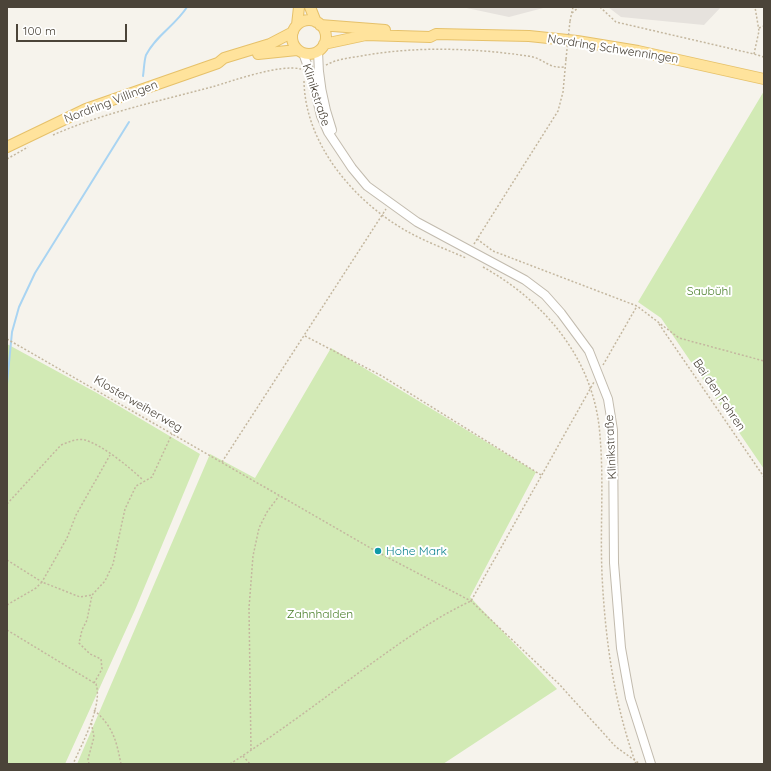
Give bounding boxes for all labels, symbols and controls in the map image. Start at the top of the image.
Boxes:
scale bar [18,16,129,42]
text: 100 m [23,23,56,38]
street label: Nordring Schwenningen [546,32,680,66]
street label: Klinikstraße [299,62,333,128]
street label: Nordring Villingen [62,78,160,126]
park label: Saubühl [687,284,731,298]
street label: Bei den Fohren [690,356,748,434]
street label: Klosterweiherweg [91,373,185,435]
street label: Klinikstraße [602,414,620,480]
place label: Hohe Mark [386,544,447,558]
marker: Hohe Mark [373,546,383,556]
park label: Zahnhalden [287,607,353,621]

